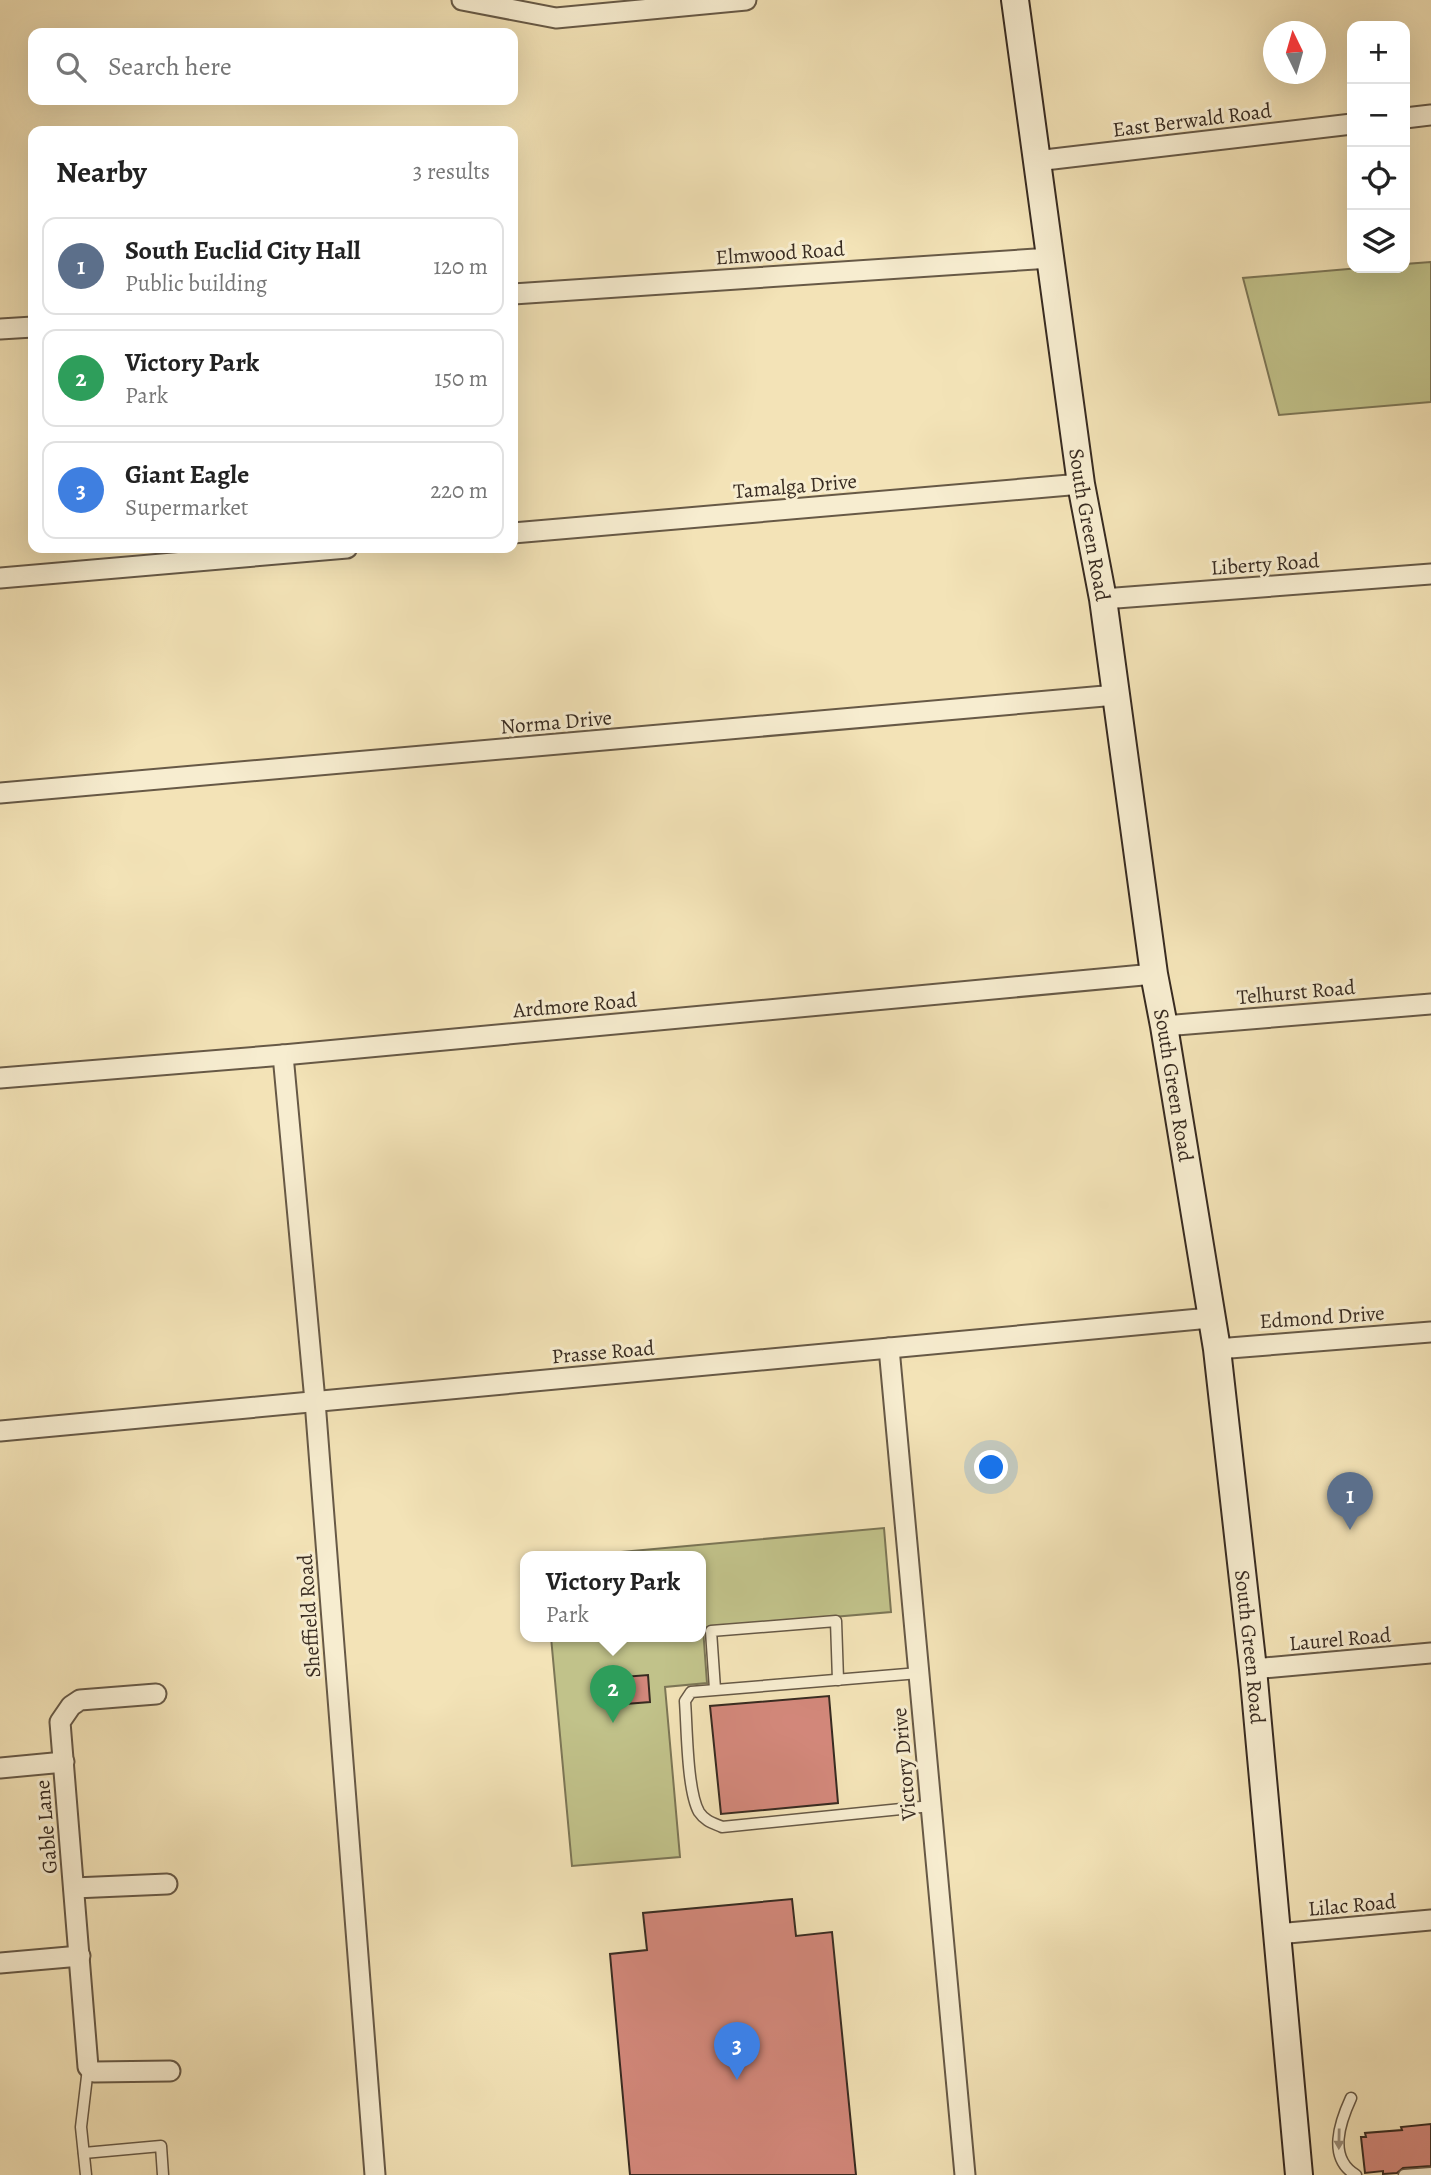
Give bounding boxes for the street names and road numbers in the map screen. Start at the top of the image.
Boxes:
street label: East Berwald Road [1111,96,1274,144]
street label: Elmwood Road [715,234,846,271]
street label: South Green Road [1062,447,1117,604]
street label: Tamalga Drive [732,467,858,505]
street label: Liberty Road [1210,546,1321,582]
street label: Norma Drive [499,703,613,741]
street label: Telhurst Road [1236,973,1357,1011]
street label: Ardmore Road [511,986,639,1024]
street label: South Green Road [1147,1006,1200,1164]
street label: Edmond Drive [1259,1299,1385,1335]
street label: Prasse Road [550,1333,656,1370]
street label: Sheffield Road [291,1553,327,1679]
street label: South Green Road [1228,1568,1272,1726]
street label: Laurel Road [1288,1621,1393,1657]
street label: Victory Drive [885,1706,923,1823]
street label: Gable Lane [28,1779,64,1875]
street label: Lilac Road [1307,1887,1398,1923]

